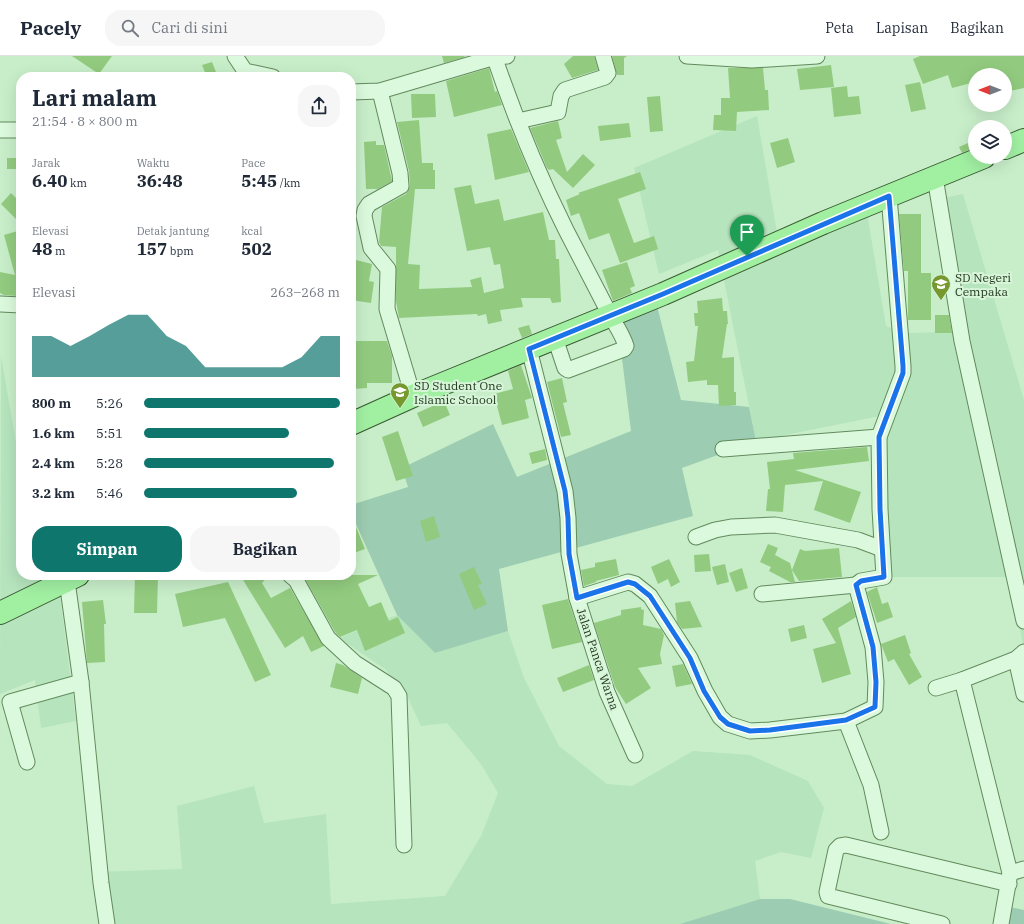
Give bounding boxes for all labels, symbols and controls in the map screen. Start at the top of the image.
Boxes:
search box [105,10,385,46]
text: Pacely [20,16,81,40]
icon: search [119,17,141,39]
text: Cari di sini [151,18,228,37]
text: Peta [825,19,854,37]
text: Lapisan [876,19,928,37]
text: Bagikan [950,19,1004,37]
north arrow [968,68,1012,112]
map controls [968,68,1012,164]
text: Lari malam [32,83,157,112]
button: share [298,85,340,127]
text: 21:54 · 8 × 800 m [32,113,138,130]
button: layers [968,120,1012,164]
text: Jarak [32,156,60,170]
text: Waktu [137,156,170,170]
text: Pace [241,156,266,170]
text: 6.40 [32,170,67,192]
text: 36:48 [137,170,183,192]
text: 5:45 [241,170,277,192]
text: km [67,176,87,190]
text: /km [277,176,301,190]
pin [730,215,764,256]
icon: arrive [736,221,758,243]
text: Elevasi [32,224,69,238]
text: Detak jantung [137,224,209,238]
text: kcal [241,224,263,238]
text: 48 [32,238,52,260]
text: 157 [137,238,167,260]
text: 502 [241,238,272,260]
text: m [52,244,65,258]
text: bpm [167,244,194,258]
place label: SD Negeri Cempaka [955,270,1011,299]
school or university icon: SD Negeri Cempaka [930,273,952,301]
text: Elevasi [32,284,76,301]
text: 263–268 m [270,284,340,301]
place label: SD Student One Islamic School [414,378,502,407]
school or university icon: SD Student One Islamic School [389,381,411,409]
text: 800 m [32,395,71,412]
text: 5:26 [96,395,123,412]
text: 1.6 km [32,425,75,442]
text: 5:51 [96,425,123,442]
text: 2.4 km [32,455,75,472]
text: 5:28 [96,455,123,472]
text: 3.2 km [32,485,75,502]
text: 5:46 [96,485,123,502]
button: Simpan [32,526,182,572]
button: Bagikan [190,526,340,572]
street label: Jalan Panca Warna [574,606,623,712]

